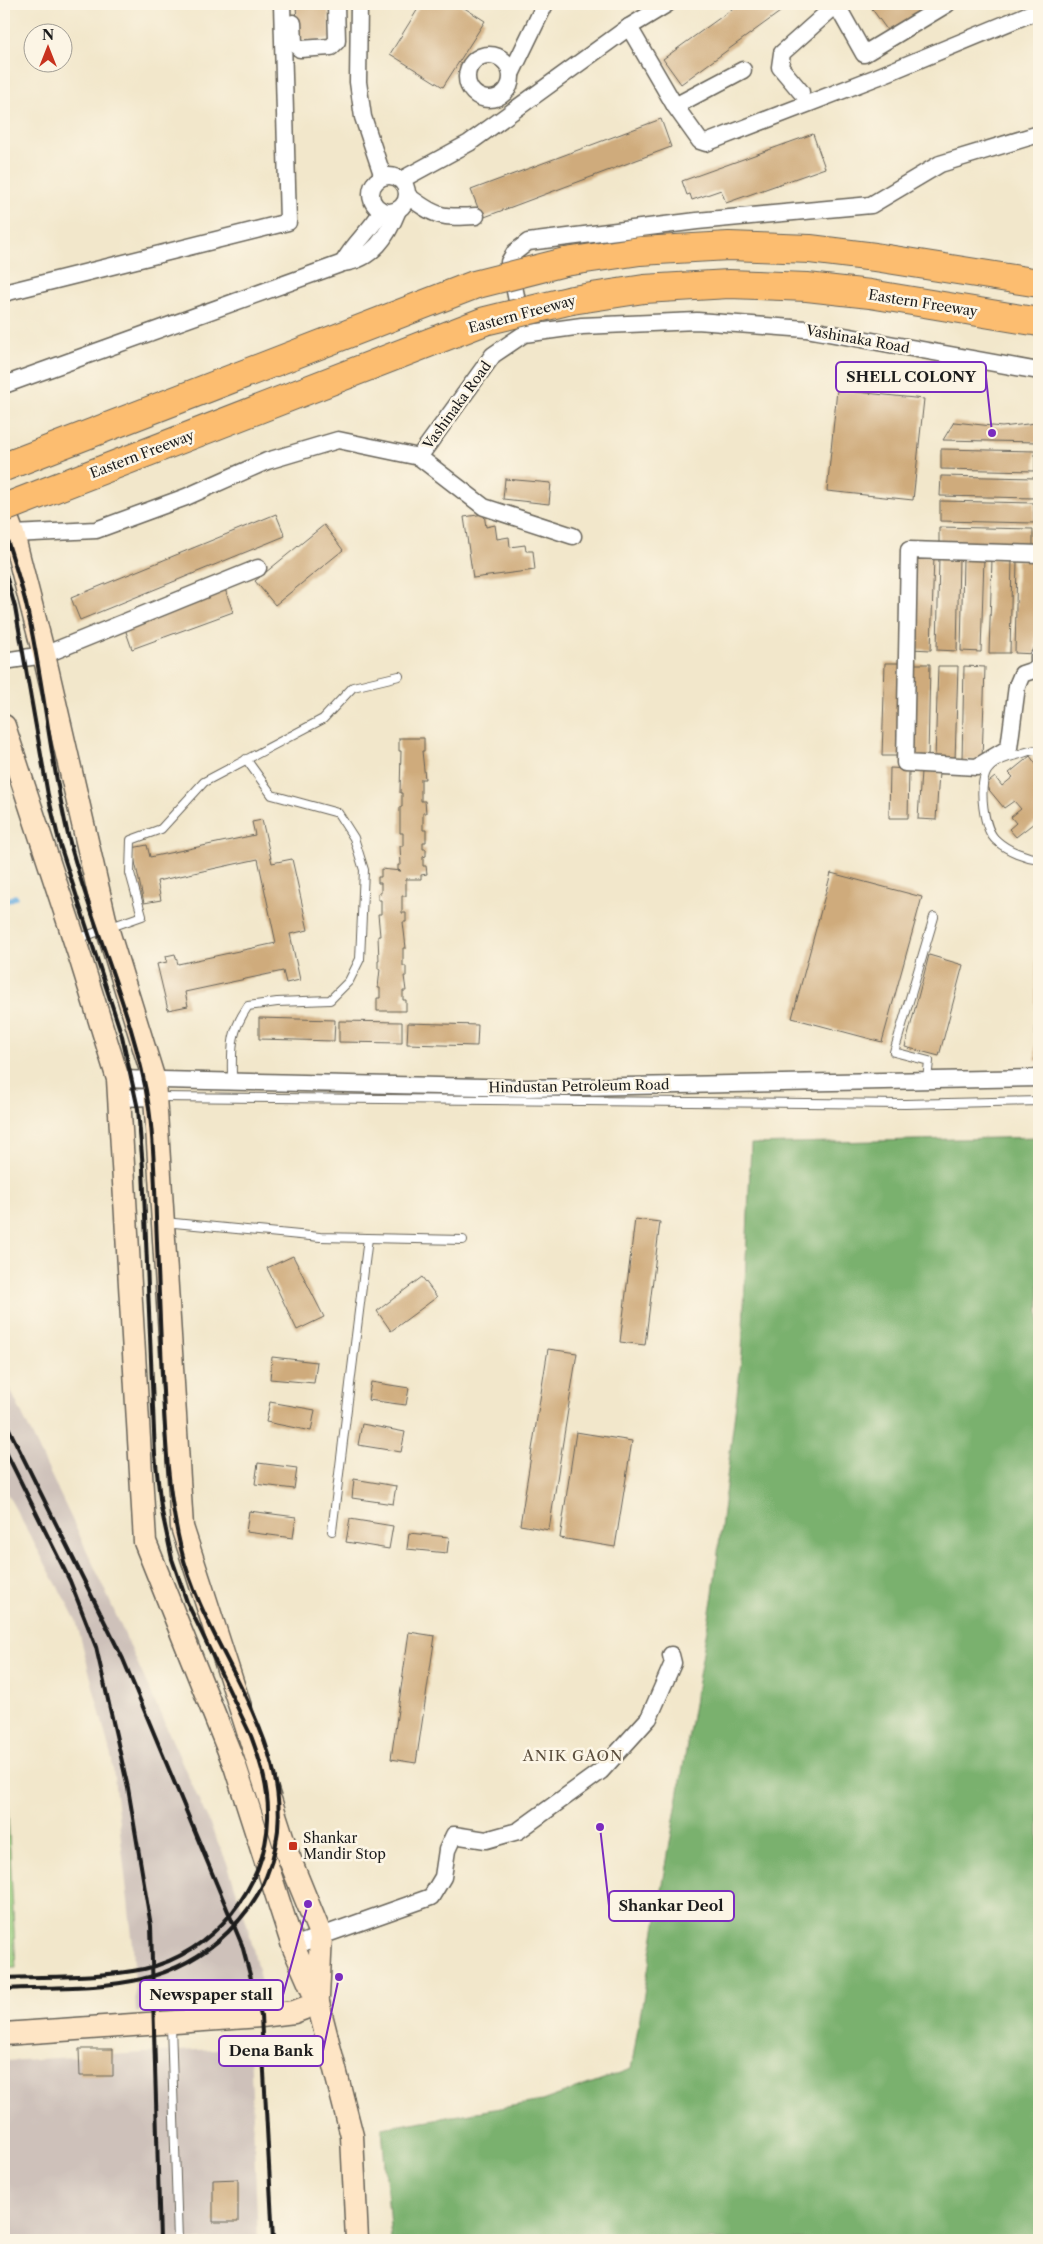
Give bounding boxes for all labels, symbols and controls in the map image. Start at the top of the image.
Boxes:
north arrow [22,22,72,72]
text: N [42,26,54,44]
street label: Eastern Freeway [867,285,979,321]
street label: Eastern Freeway [466,291,578,337]
street label: Vashinaka Road [804,321,912,357]
street label: Vashinaka Road [418,357,495,454]
callout: SHELL COLONY [836,362,986,392]
text: SHELL COLONY [846,367,977,386]
street label: Eastern Freeway [87,426,197,482]
street label: Hindustan Petroleum Road [488,1075,670,1097]
district label: ANIK GAON [522,1746,623,1765]
place label: Shankar Mandir Stop [303,1829,386,1863]
marker: Shankar Mandir Stop [287,1840,299,1852]
callout: Shankar Deol [609,1891,734,1921]
text: Shankar Deol [619,1896,724,1915]
callout: Newspaper stall [140,1980,283,2010]
text: Newspaper stall [149,1985,273,2004]
callout: Dena Bank [219,2036,323,2066]
text: Dena Bank [229,2041,314,2060]

